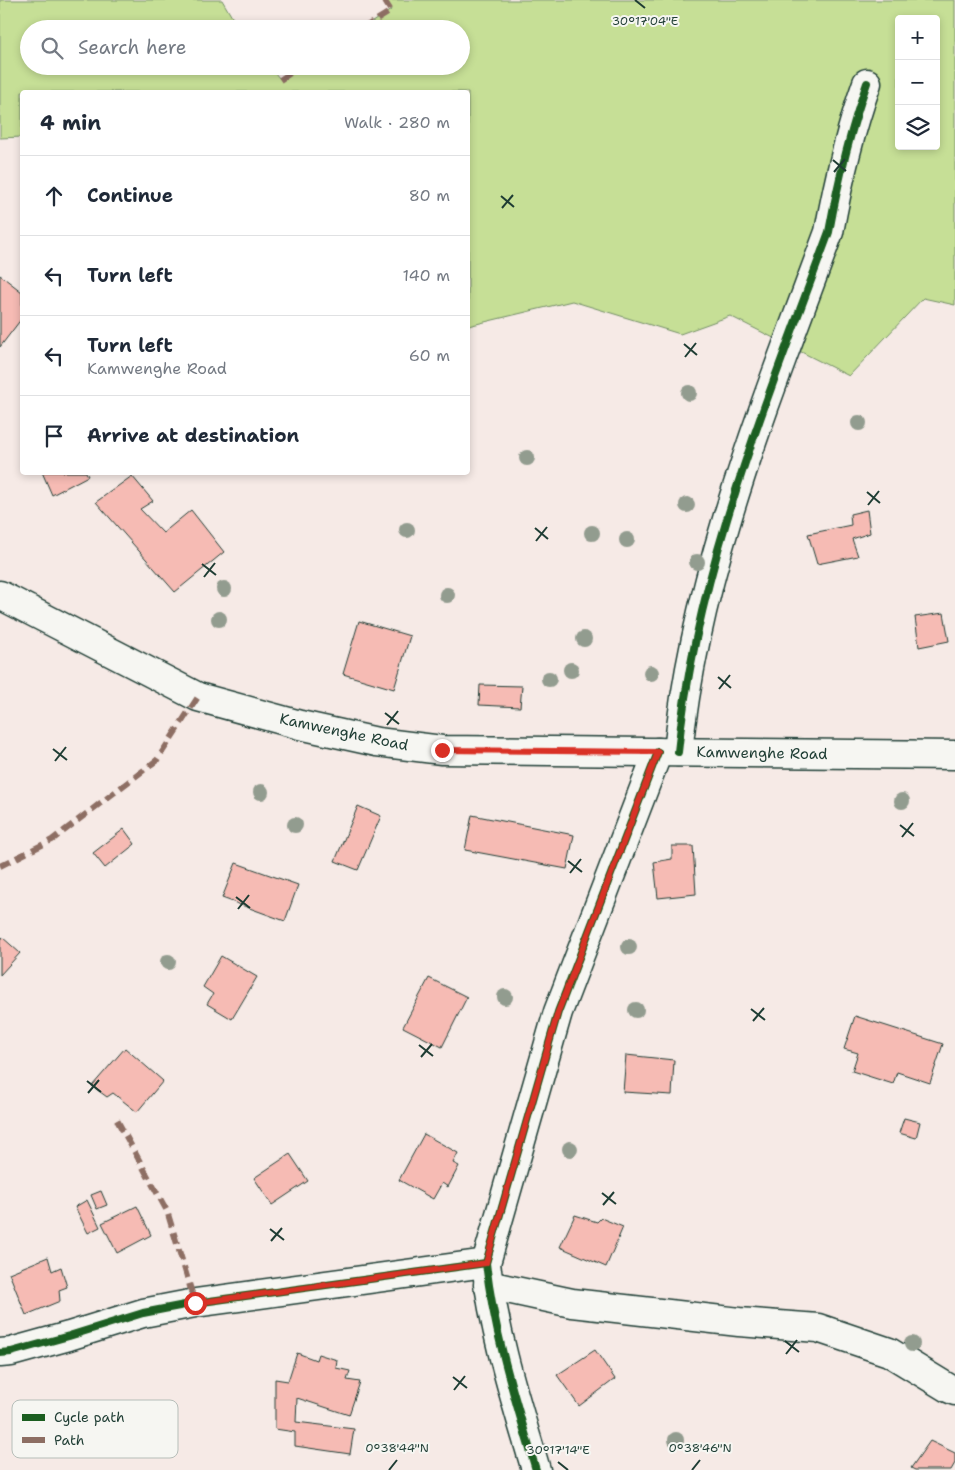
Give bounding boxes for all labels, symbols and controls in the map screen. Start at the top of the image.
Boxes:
text: 30°17'04"E [612,13,678,29]
map controls [895,15,940,150]
button: + [895,15,940,60]
search box [20,20,470,75]
icon: search [38,34,66,62]
text: Search here [78,35,187,60]
button: − [895,60,940,105]
button: layers [895,105,940,150]
text: 4 min [40,109,101,137]
text: Walk · 280 m [344,112,450,133]
icon: ahead [40,182,68,210]
text: Continue [87,183,173,208]
text: 80 m [409,185,450,206]
icon: left [40,262,68,290]
text: Turn left [87,263,173,288]
text: 140 m [403,265,450,286]
text: Turn left [87,333,173,358]
icon: left [40,342,68,370]
text: 60 m [409,345,450,366]
text: Kamwenghe Road [87,358,227,379]
icon: arrive [40,422,68,450]
text: Arrive at destination [87,423,299,448]
street label: Kamwenghe Road [278,709,411,756]
route end [431,739,454,762]
street label: Kamwenghe Road [696,742,828,764]
route start [184,1292,207,1315]
legend [12,1400,178,1458]
text: Cycle path [54,1408,125,1426]
text: Path [54,1431,85,1449]
text: 0°38'44"N [365,1440,429,1456]
text: 0°38'46"N [668,1440,732,1456]
text: 30°17'14"E [526,1442,590,1458]

